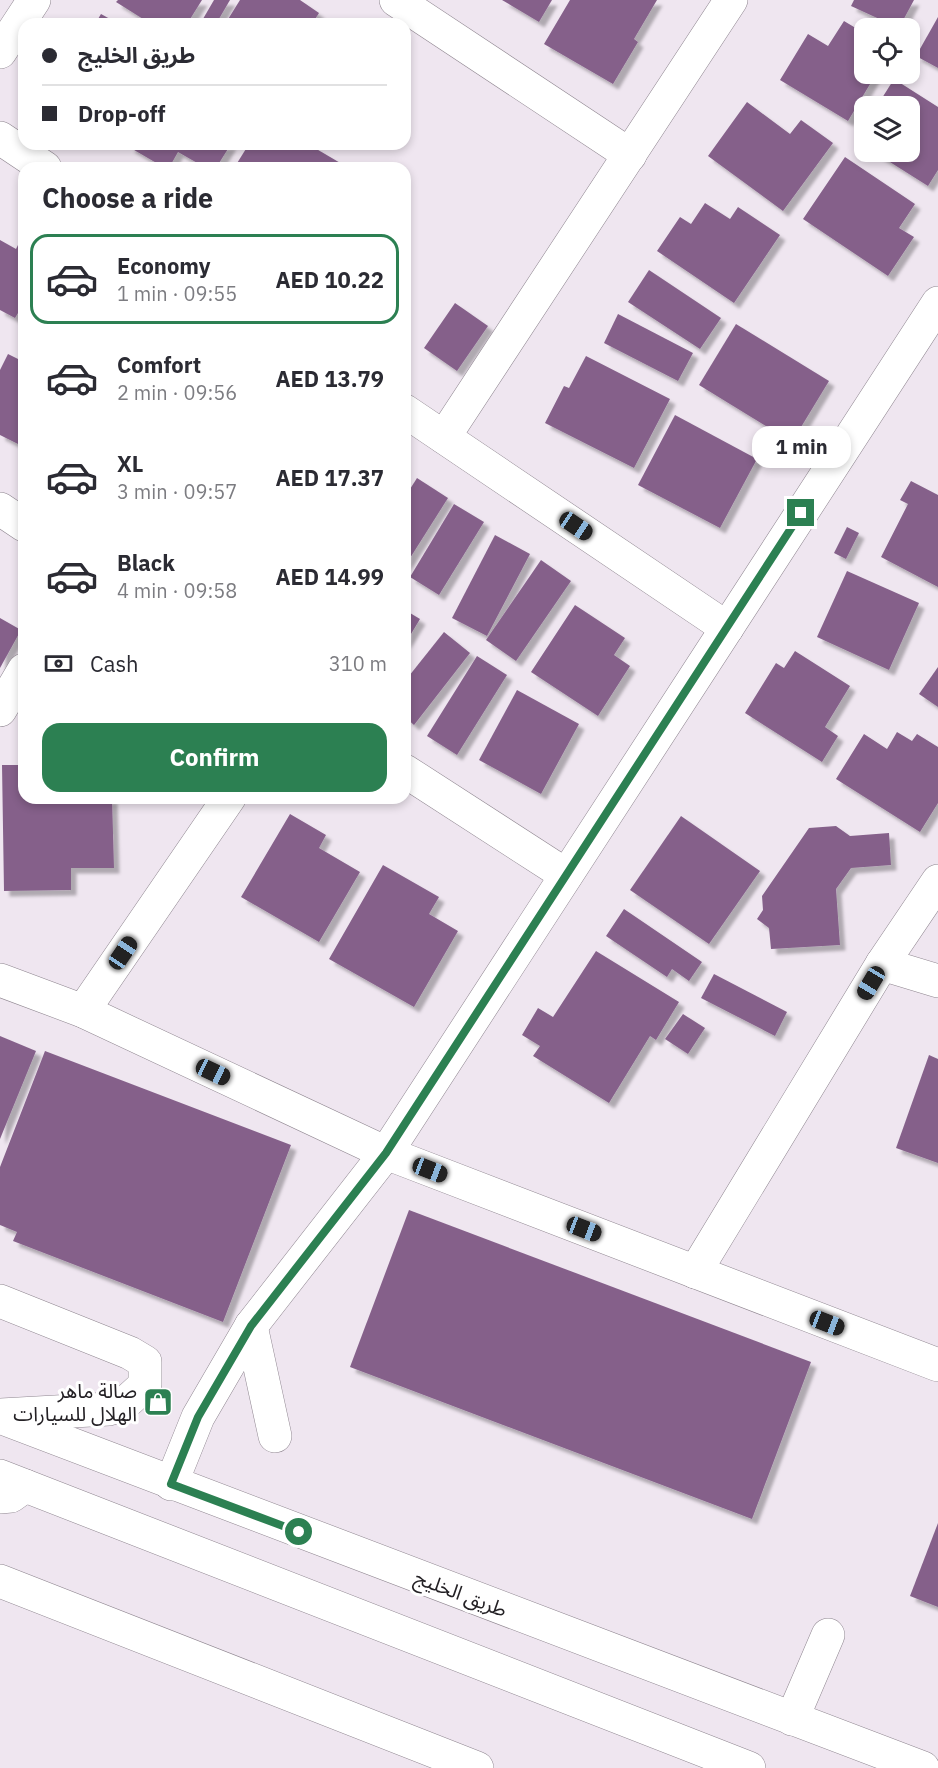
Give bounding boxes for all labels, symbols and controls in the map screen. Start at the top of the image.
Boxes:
map controls [854,18,920,162]
button: locate [854,18,920,84]
text: طريق الخليج [78,40,195,69]
button: layers [854,96,920,162]
text: Drop-off [78,99,165,128]
text: Choose a ride [42,180,213,215]
text: Economy [117,251,211,280]
icon: car [45,252,99,306]
text: AED 10.22 [275,265,384,294]
text: 1 min · 09:55 [117,280,237,307]
text: Comfort [117,350,201,379]
icon: car [45,351,99,405]
text: AED 13.79 [275,364,384,393]
text: 2 min · 09:56 [117,379,237,406]
callout: 1 min [752,426,850,468]
text: 1 min [775,433,828,460]
text: XL [117,449,143,478]
icon: car [45,450,99,504]
text: AED 17.37 [275,463,384,492]
text: 3 min · 09:57 [117,478,237,505]
route end [787,499,814,526]
car [556,508,596,544]
text: Black [117,548,175,577]
icon: car [45,549,99,603]
text: AED 14.99 [275,562,384,591]
text: 4 min · 09:58 [117,577,237,604]
icon: cash [42,647,75,680]
text: Cash [90,649,139,678]
text: 310 m [329,650,387,677]
button: Confirm [42,723,387,792]
car [105,933,141,973]
car [854,963,888,1003]
car [193,1056,233,1088]
car [410,1155,450,1185]
car [564,1214,604,1244]
car [807,1308,847,1338]
place label: صالة ماهر الهلال للسيارات [13,1377,137,1427]
shop icon: صالة ماهر الهلال للسيارات [142,1386,174,1418]
route start [285,1518,312,1545]
street label: طريق الخليج [410,1563,511,1625]

